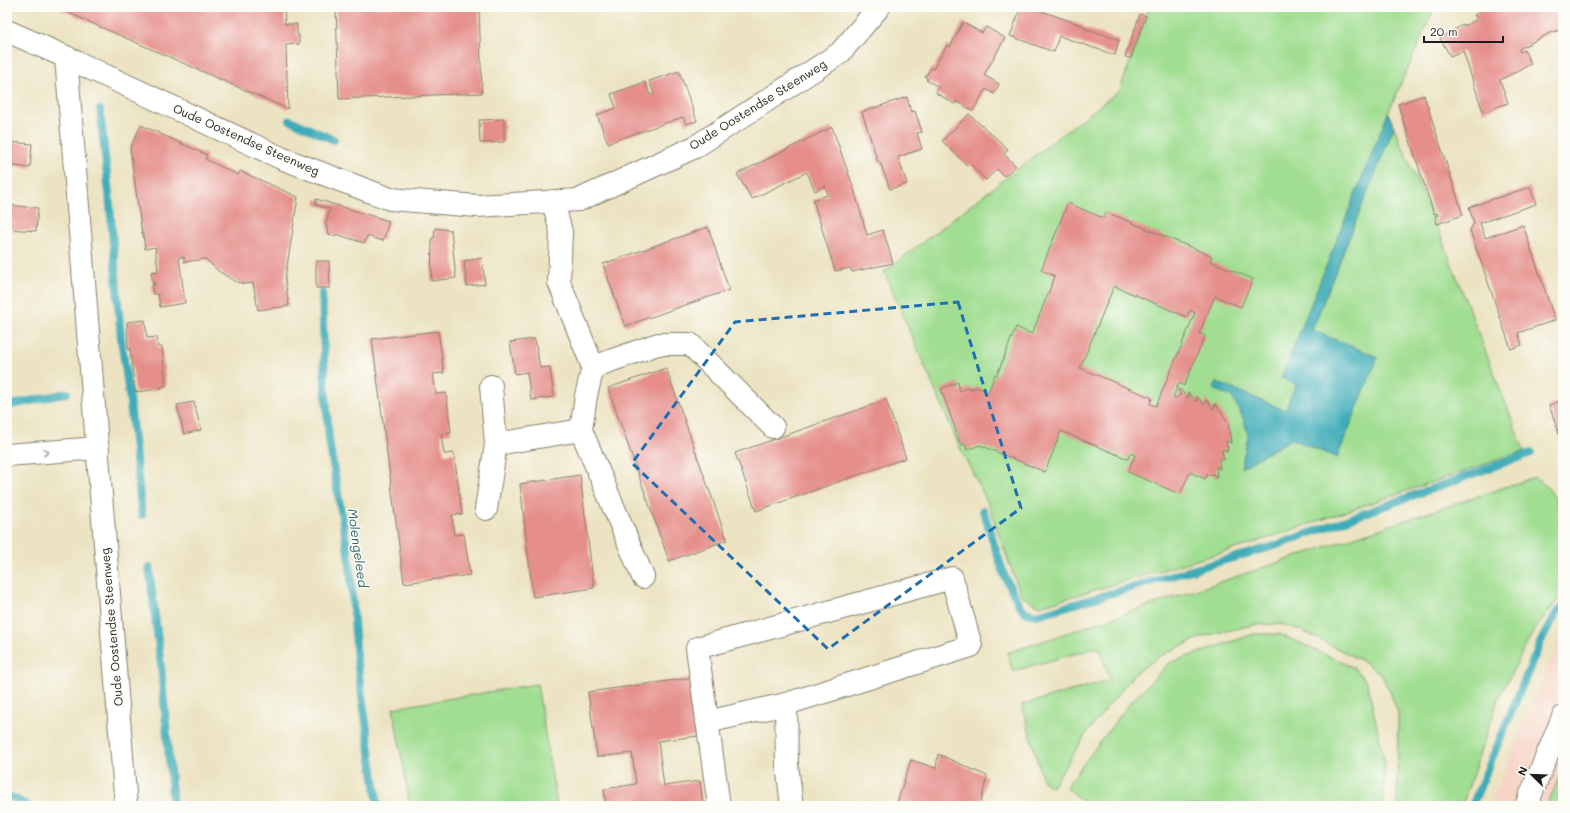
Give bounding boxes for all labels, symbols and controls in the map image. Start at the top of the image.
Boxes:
scale bar [1424,18,1503,44]
text: 20 m [1430,23,1458,39]
street label: Oude Oostendse Steenweg [686,55,829,153]
street label: Oude Oostendse Steenweg [171,100,322,179]
one-way arrow [43,448,49,457]
water label: Molengeleed [345,507,373,589]
street label: Oude Oostendse Steenweg [96,547,126,707]
north arrow [1512,755,1552,795]
text: N [1514,764,1531,778]

